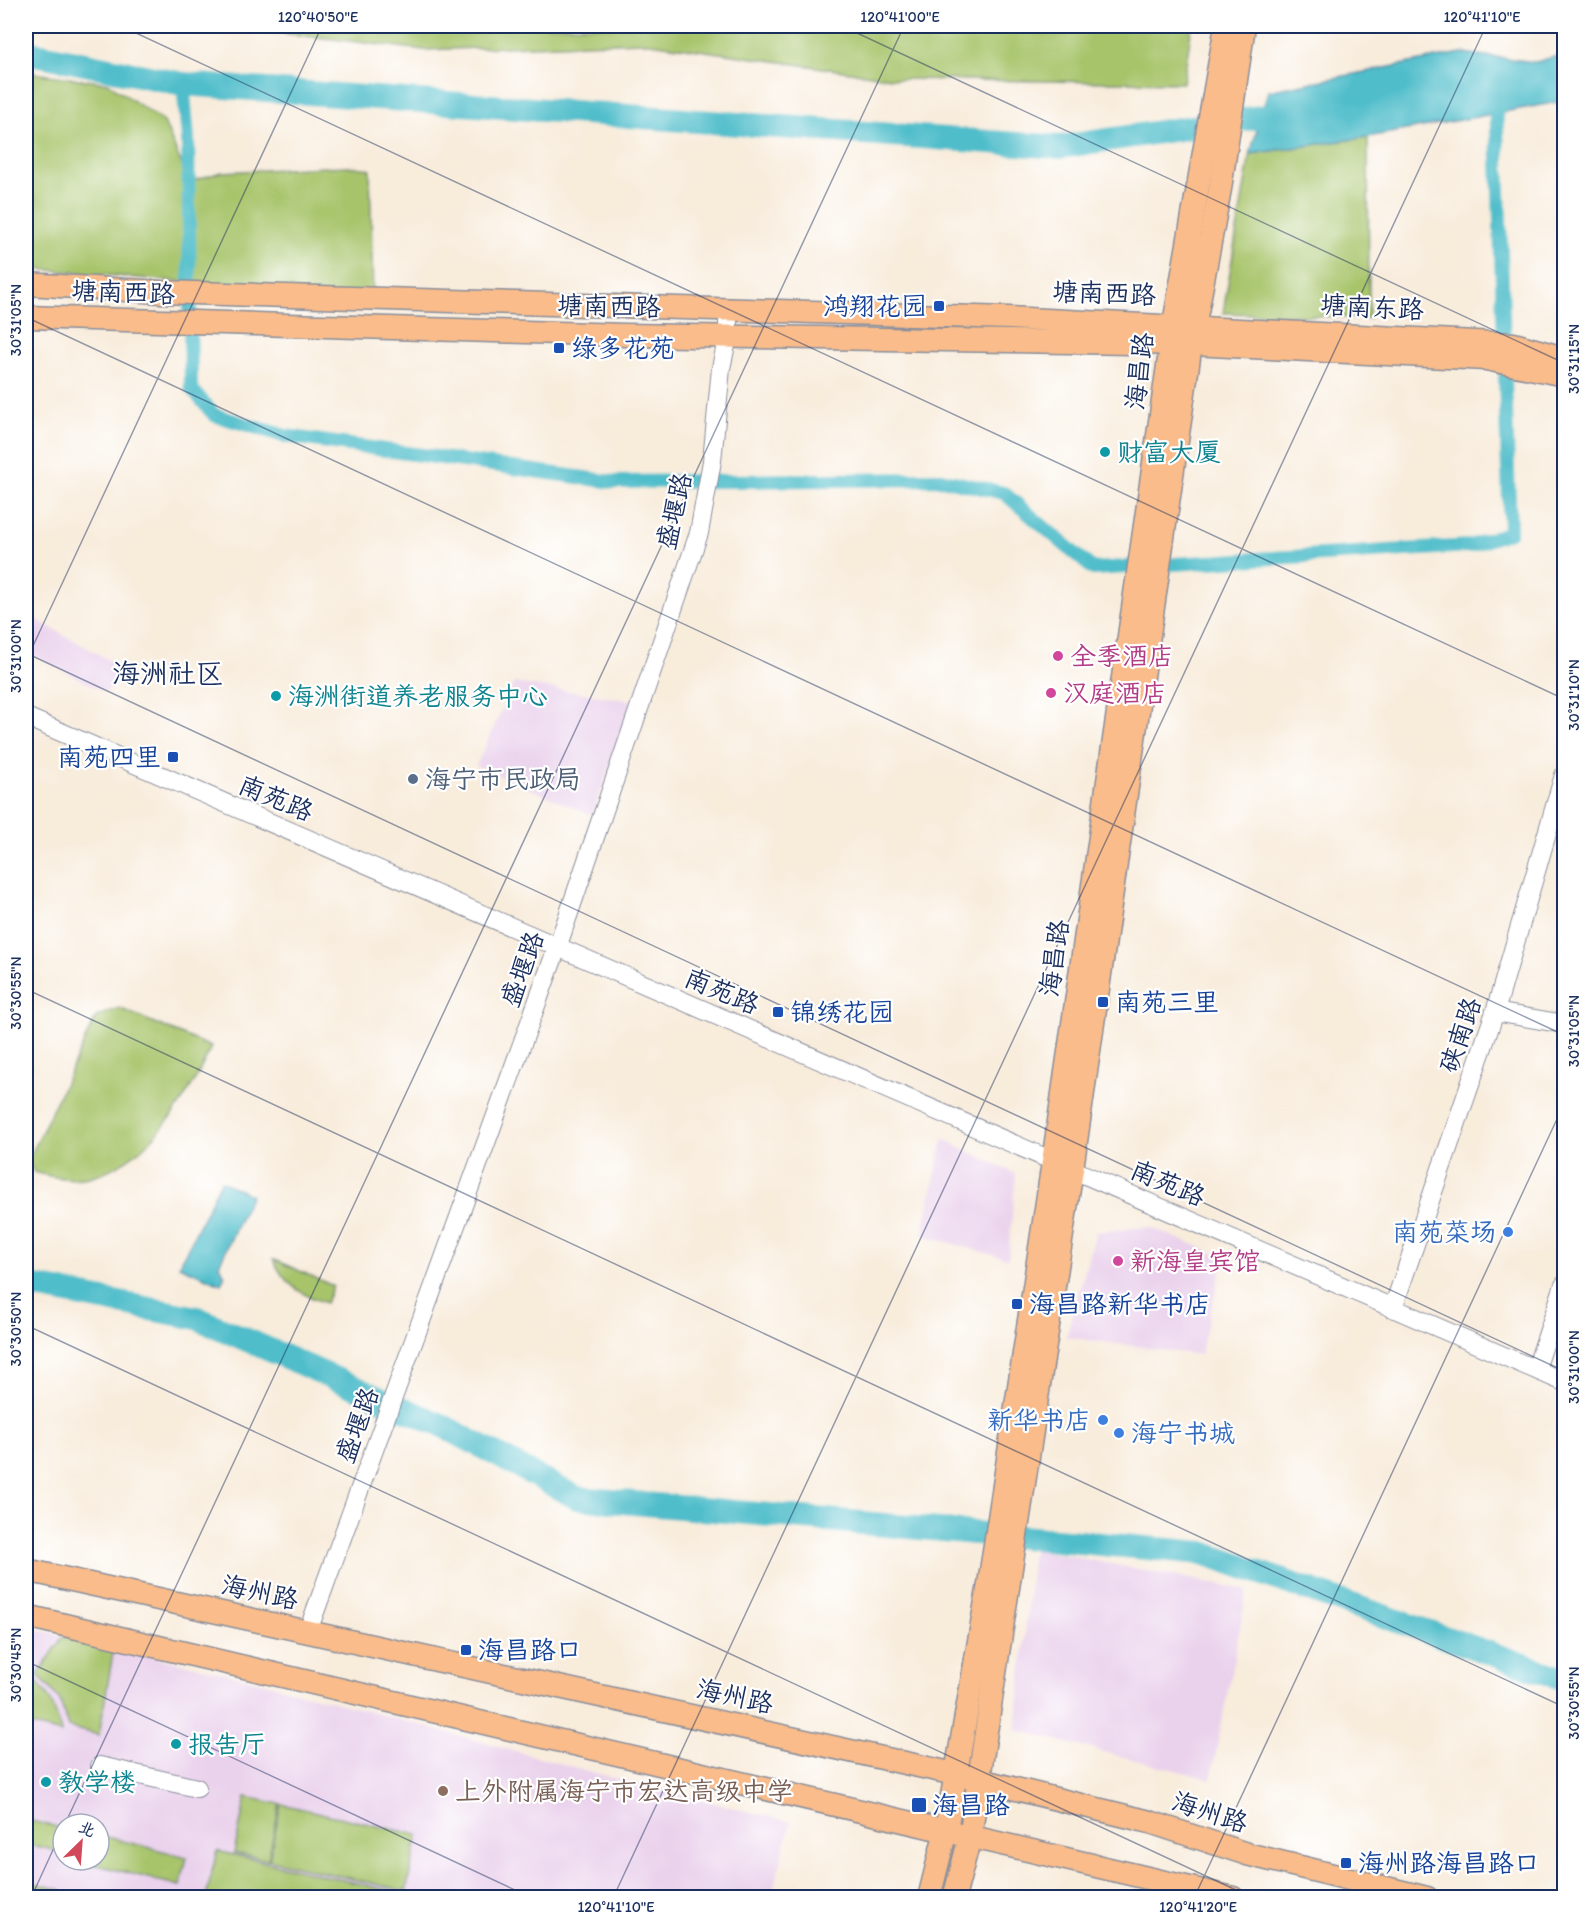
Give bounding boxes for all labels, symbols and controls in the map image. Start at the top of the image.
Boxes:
text: 120°40'50"E [278,8,358,26]
text: 120°41'00"E [860,8,940,26]
text: 120°41'10"E [1443,8,1521,26]
street label: 塘南西路 [70,274,176,310]
street label: 塘南西路 [1051,275,1157,311]
text: 30°31'05"N [7,284,25,356]
street label: 塘南东路 [1319,288,1425,326]
street label: 塘南西路 [557,289,661,323]
place label: 鸿翔花园 [823,290,927,322]
marker: 鸿翔花园 [932,299,946,313]
text: 30°31'15"N [1565,324,1583,394]
street label: 海昌路 [1118,330,1160,412]
place label: 绿多花苑 [571,332,675,364]
marker: 绿多花苑 [552,341,566,355]
place label: 财富大厦 [1117,436,1221,468]
marker: 财富大厦 [1098,445,1112,459]
street label: 盛堰路 [650,469,698,553]
text: 30°31'00"N [7,619,25,693]
place label: 全季酒店 [1070,640,1174,672]
marker: 全季酒店 [1051,649,1065,663]
district label: 海洲社区 [112,656,224,690]
text: 30°31'10"N [1565,659,1583,731]
place label: 汉庭酒店 [1063,677,1167,709]
place label: 海洲街道养老服务中心 [288,680,548,712]
marker: 汉庭酒店 [1044,686,1058,700]
marker: 海洲街道养老服务中心 [269,689,283,703]
place label: 南苑四里 [57,741,161,773]
marker: 南苑四里 [166,750,180,764]
place label: 海宁市民政局 [425,763,581,795]
street label: 南苑路 [234,768,318,828]
marker: 海宁市民政局 [406,772,420,786]
street label: 海昌路 [1033,917,1075,999]
street label: 盛堰路 [494,927,550,1011]
text: 30°30'55"N [7,956,25,1030]
street label: 南苑路 [680,961,764,1021]
place label: 南苑三里 [1115,986,1219,1018]
street label: 硖南路 [1432,993,1488,1077]
marker: 南苑三里 [1096,995,1110,1009]
text: 30°31'05"N [1565,995,1583,1067]
place label: 锦绣花园 [790,996,894,1028]
marker: 锦绣花园 [771,1005,785,1019]
street label: 南苑路 [1126,1153,1210,1213]
place label: 南苑菜场 [1392,1216,1496,1248]
marker: 南苑菜场 [1501,1225,1515,1239]
place label: 新海皇宾馆 [1130,1245,1260,1277]
marker: 新海皇宾馆 [1111,1254,1125,1268]
place label: 海昌路新华书店 [1029,1288,1211,1320]
text: 30°30'50"N [7,1292,25,1366]
marker: 海昌路新华书店 [1010,1297,1024,1311]
text: 30°31'00"N [1565,1330,1583,1404]
street label: 盛堰路 [329,1383,385,1467]
place label: 新华书店 [987,1404,1091,1436]
marker: 新华书店 [1096,1413,1110,1427]
place label: 海宁书城 [1131,1417,1235,1449]
marker: 海宁书城 [1112,1426,1126,1440]
street label: 海州路 [219,1568,301,1616]
text: 30°30'45"N [7,1628,25,1702]
place label: 海昌路口 [478,1634,582,1666]
marker: 海昌路口 [459,1643,473,1657]
text: 30°30'55"N [1565,1666,1583,1740]
street label: 海州路 [694,1672,776,1720]
place label: 报告厅 [188,1728,266,1760]
marker: 报告厅 [169,1737,183,1751]
place label: 教学楼 [58,1766,136,1798]
marker: 教学楼 [39,1775,53,1789]
place label: 上外附属海宁市宏达高级中学 [455,1775,793,1807]
marker: 上外附属海宁市宏达高级中学 [436,1784,450,1798]
street label: 海州路 [1168,1785,1252,1839]
place label: 海昌路 [932,1789,1010,1821]
marker: 海昌路 [910,1796,928,1814]
north arrow [51,1812,111,1872]
text: 北 [76,1817,98,1841]
place label: 海州路海昌路口 [1358,1847,1540,1879]
marker: 海州路海昌路口 [1339,1856,1353,1870]
text: 120°41'10"E [577,1898,655,1916]
text: 120°41'20"E [1159,1898,1237,1916]

